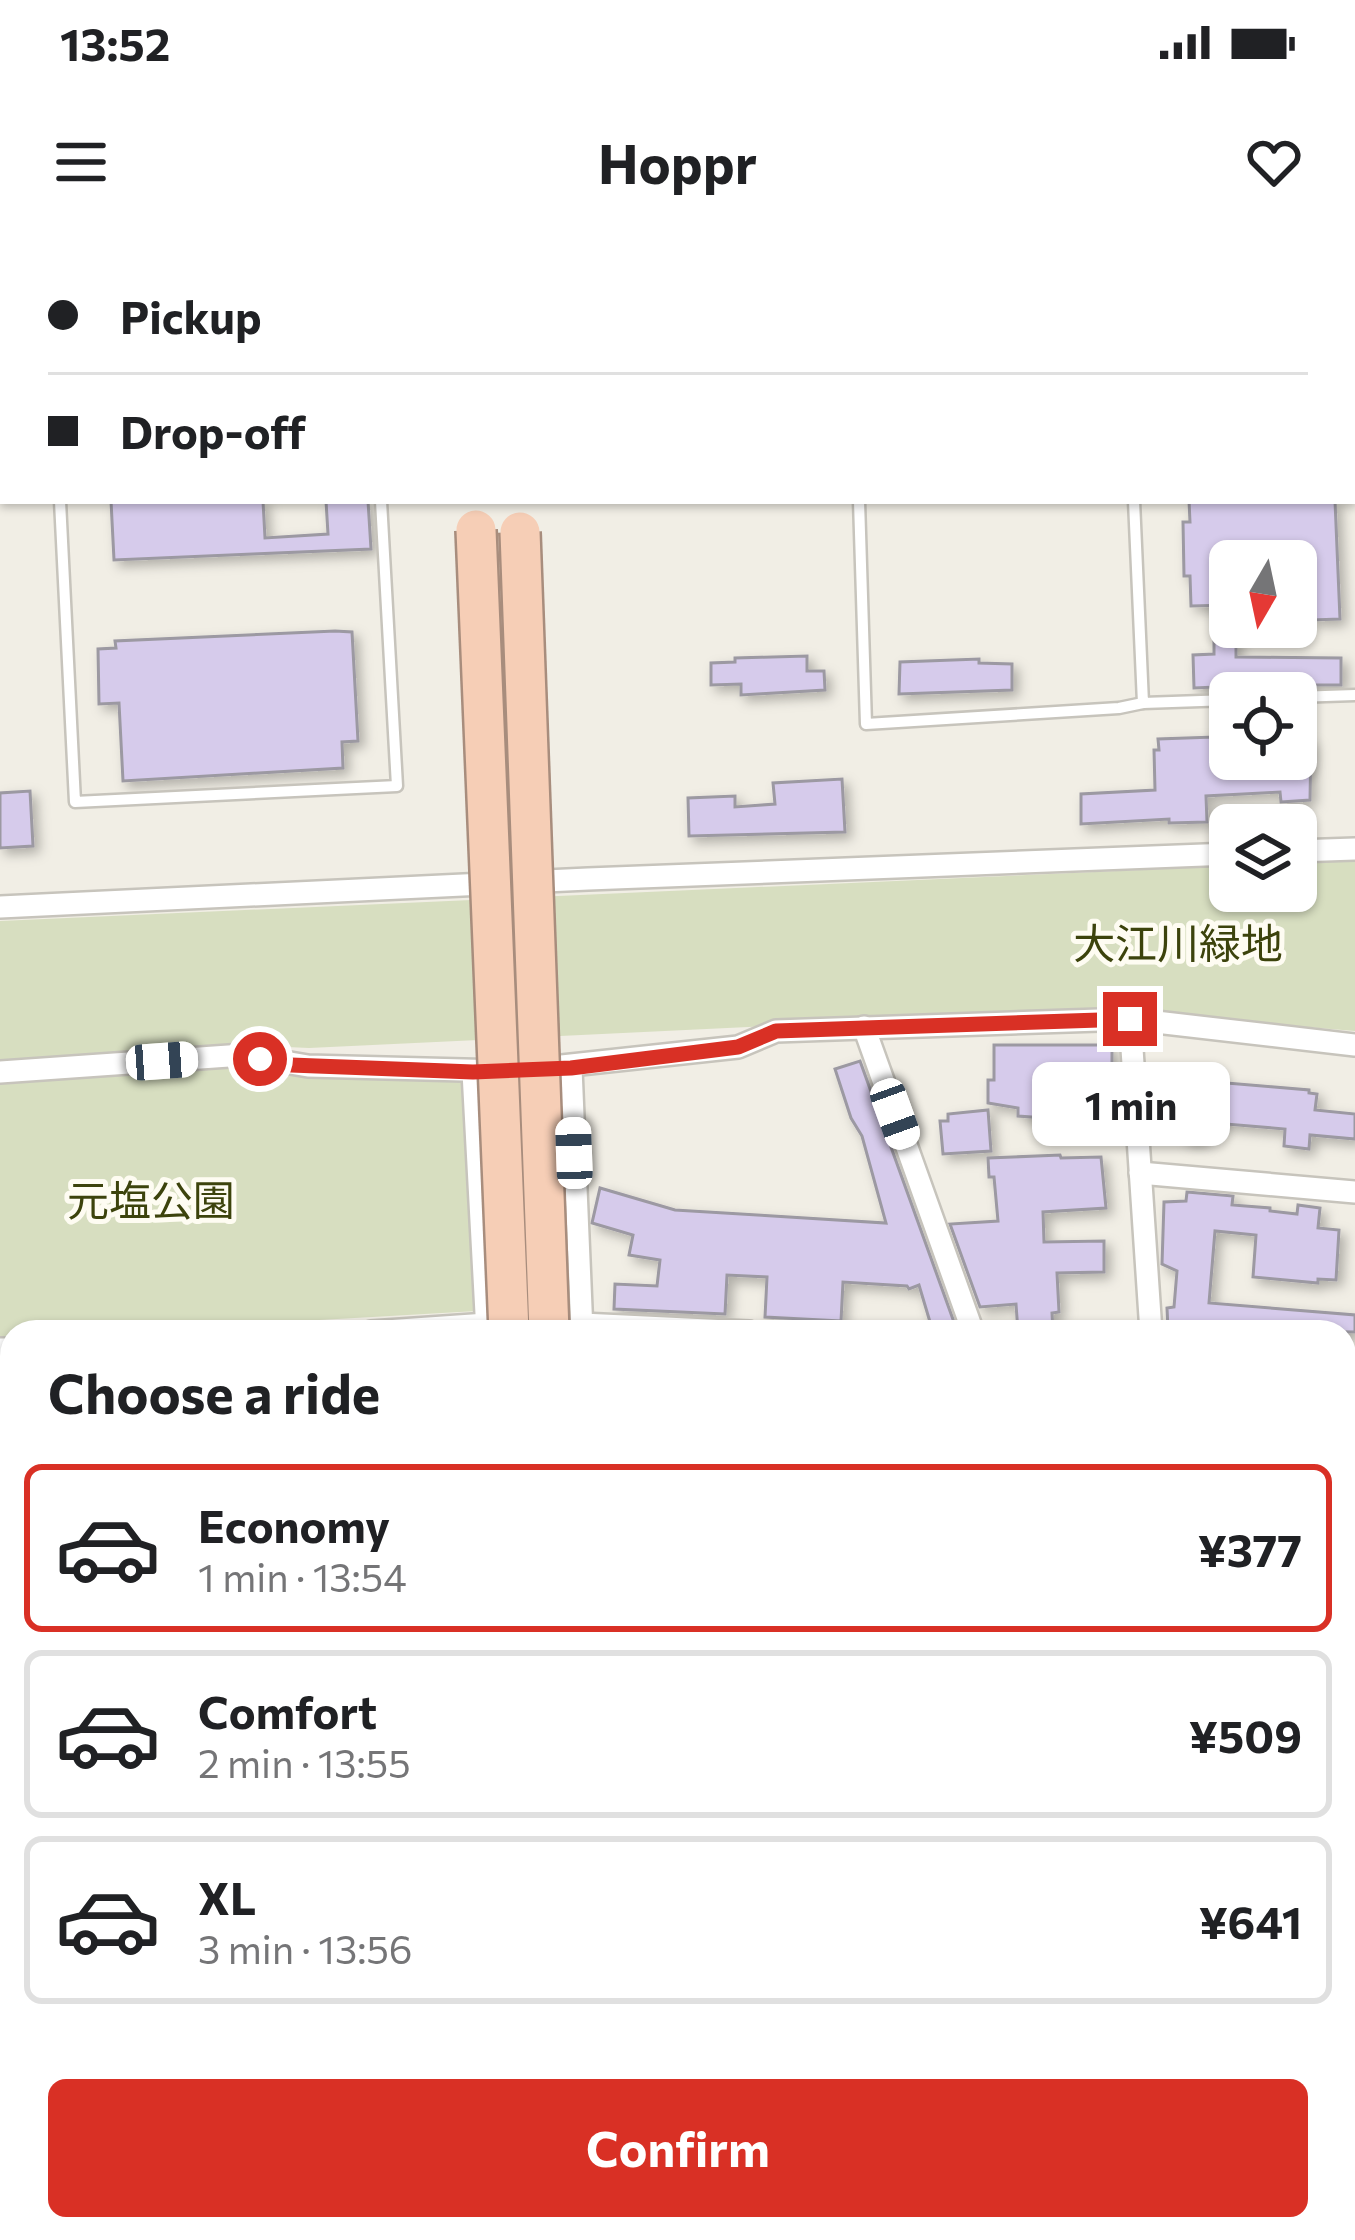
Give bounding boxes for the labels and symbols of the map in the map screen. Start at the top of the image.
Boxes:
north arrow [1209,540,1317,648]
park label: 大江川緑地 [1073,916,1283,968]
route end [1103,992,1157,1046]
route start [233,1032,287,1086]
car [125,1041,199,1081]
callout: 1 min [1031,1061,1229,1145]
car [866,1074,924,1154]
car [555,1116,593,1190]
park label: 元塩公園 [67,1173,235,1225]

